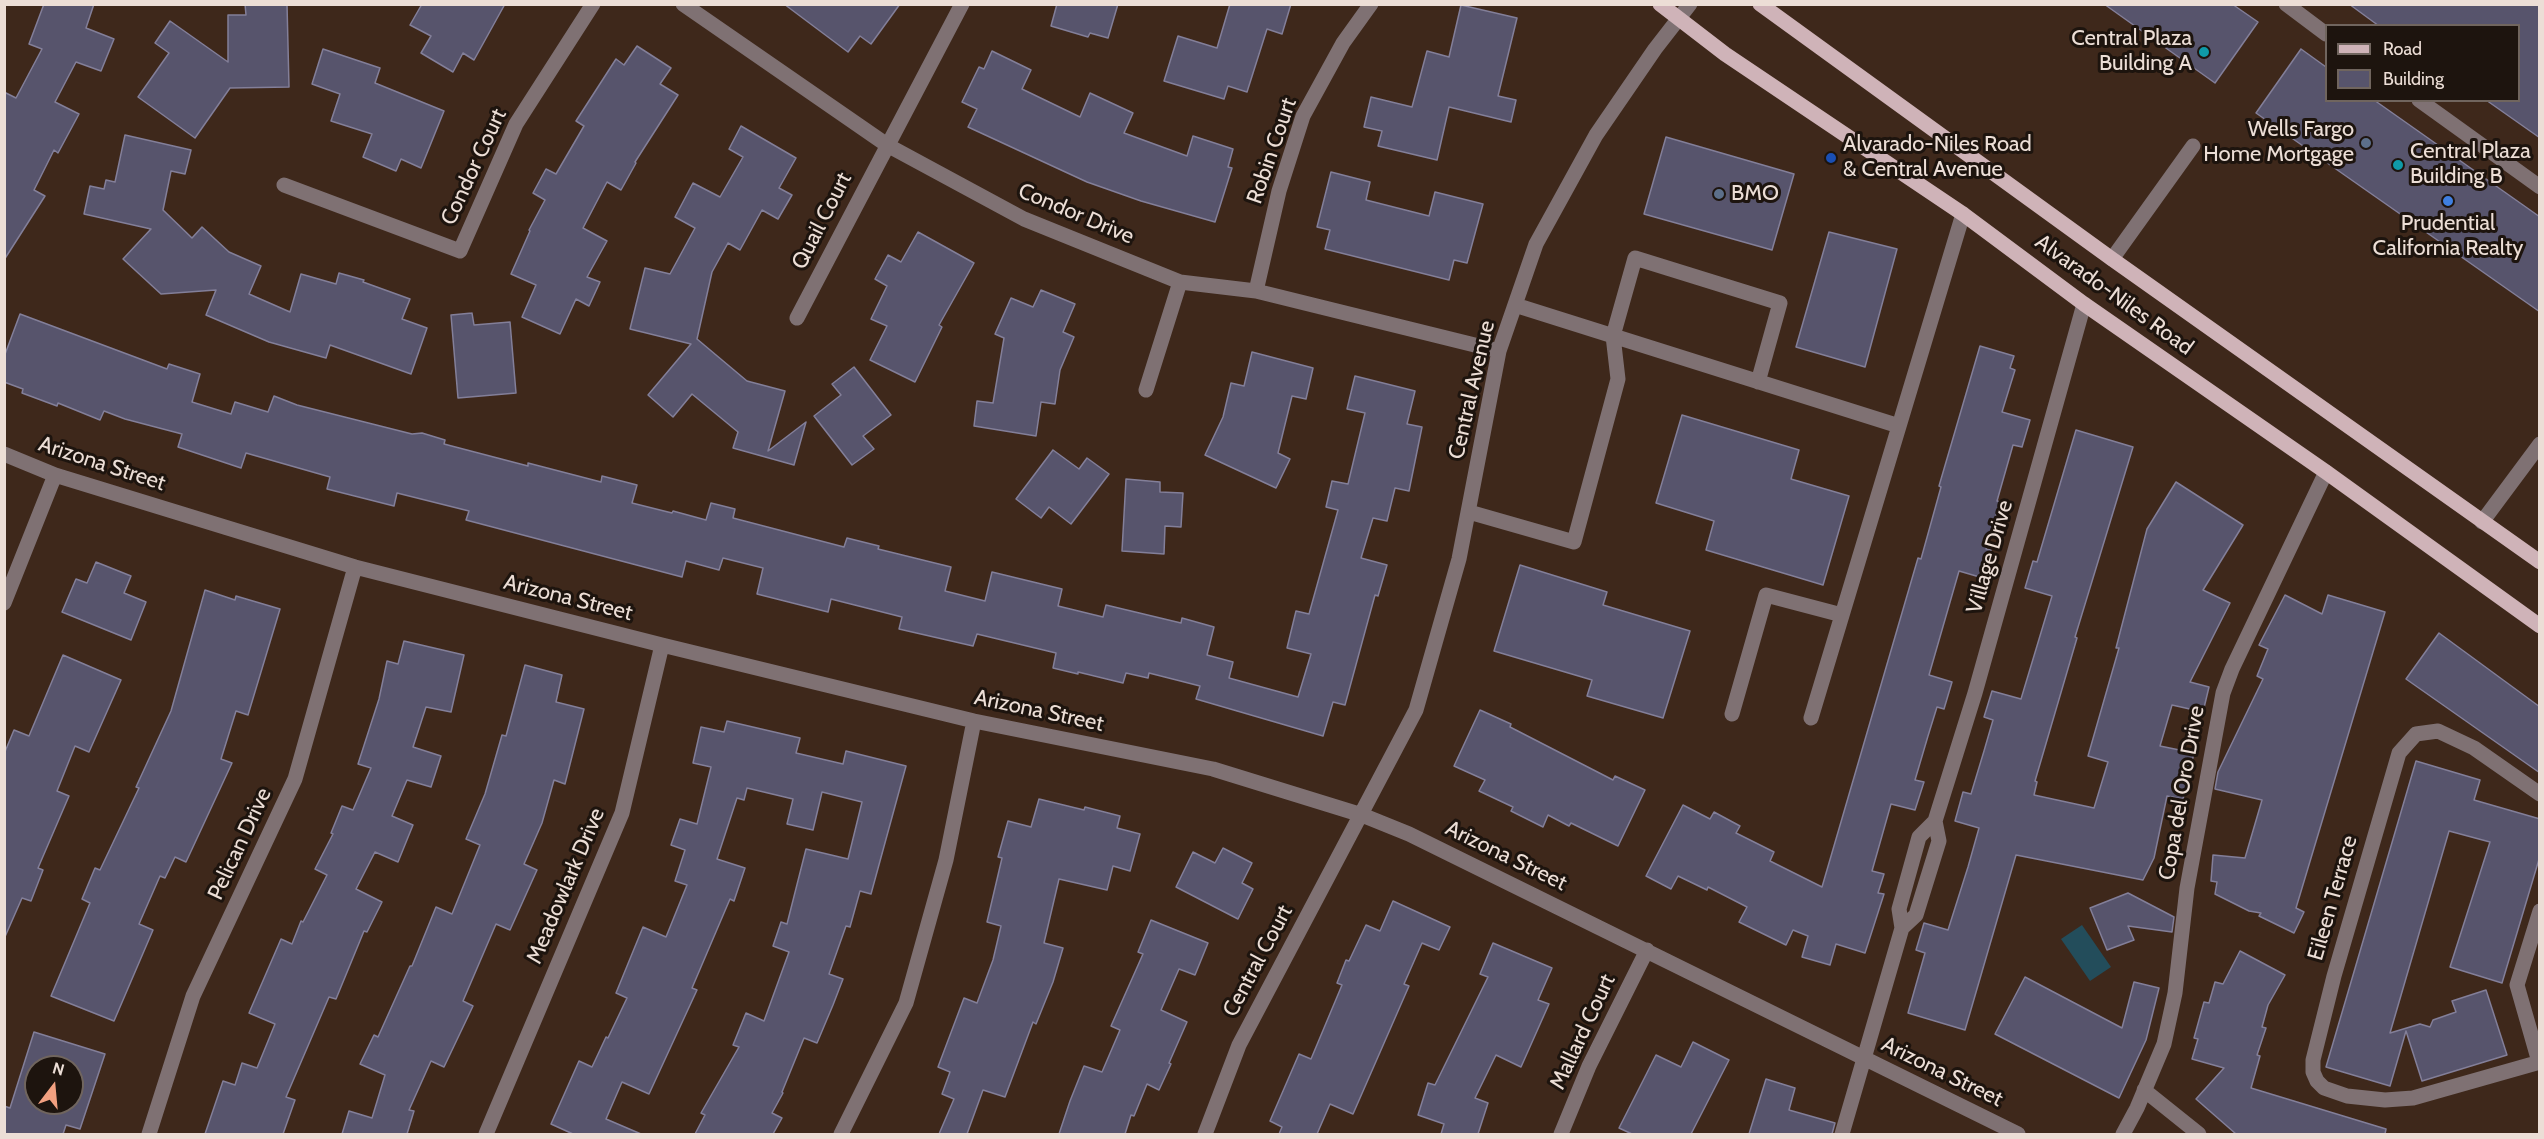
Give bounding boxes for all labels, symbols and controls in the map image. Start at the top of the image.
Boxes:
legend [2325,24,2520,102]
place label: Central Plaza Building A [2071,26,2192,78]
text: Road [2383,38,2422,60]
marker: Central Plaza Building A [2197,45,2211,59]
text: Building [2383,68,2444,90]
street label: Robin Court [1242,95,1302,207]
street label: Condor Court [436,105,512,229]
place label: Wells Fargo Home Mortgage [2203,117,2354,168]
place label: Alvarado-Niles Road & Central Avenue [1843,132,2032,184]
marker: Wells Fargo Home Mortgage [2359,136,2373,150]
place label: Central Plaza Building B [2410,139,2531,190]
marker: Alvarado-Niles Road & Central Avenue [1824,151,1838,165]
marker: Central Plaza Building B [2391,158,2405,172]
street label: Quail Court [786,168,858,274]
street label: Condor Drive [1014,178,1138,250]
place label: BMO [1731,181,1779,207]
marker: BMO [1712,187,1726,201]
marker: Prudential California Realty [2441,194,2455,208]
place label: Prudential California Realty [2373,211,2523,262]
street label: Alvarado-Niles Road [2030,229,2198,361]
street label: Central Avenue [1443,318,1501,462]
street label: Arizona Street [35,431,169,497]
street label: Village Drive [1961,497,2019,617]
street label: Arizona Street [501,569,635,627]
street label: Arizona Street [972,684,1106,738]
street label: Copa del Oro Drive [2154,704,2210,882]
street label: Pelican Drive [203,784,277,904]
street label: Meadowlark Drive [521,804,611,968]
street label: Arizona Street [1441,815,1571,897]
street label: Eileen Terrace [2303,832,2363,964]
street label: Central Court [1218,901,1298,1021]
street label: Mallard Court [1545,970,1621,1094]
street label: Arizona Street [1877,1031,2007,1113]
north arrow [24,1055,84,1115]
text: N [50,1058,67,1080]

